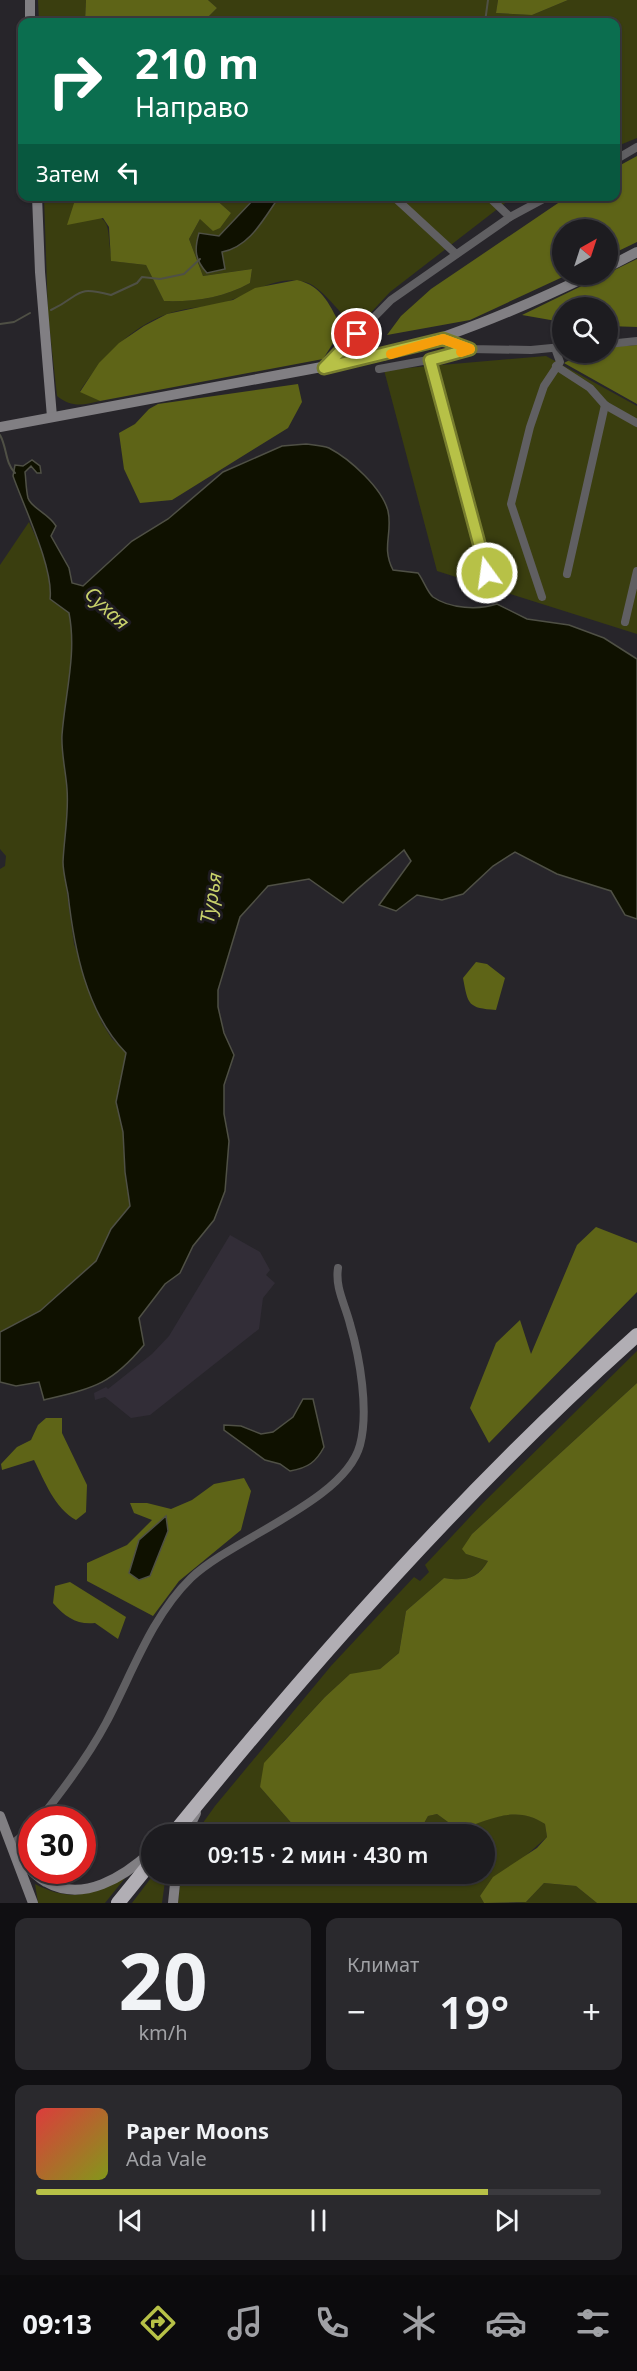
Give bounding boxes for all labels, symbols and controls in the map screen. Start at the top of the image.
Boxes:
text: 210 m [135,34,259,91]
icon: right [36,42,114,120]
text: Направо [135,88,249,125]
icon: left [112,156,145,189]
text: Затем [36,158,100,188]
north arrow [552,219,618,285]
map controls [552,219,618,363]
button: search [552,297,618,363]
pin [331,308,382,359]
icon: arrive [340,317,373,350]
position arrow [455,541,519,605]
water label: Сухая [79,580,135,635]
water label: Турья [193,870,228,926]
speed limit sign: 30 [18,1806,96,1884]
text: 09:15 · 2 мин · 430 m [208,1839,428,1869]
text: 20 [118,1927,208,2033]
text: Климат [347,1951,419,1978]
text: 19° [439,1981,509,2042]
text: − [347,1989,366,2034]
text: + [582,1989,601,2034]
text: km/h [138,2019,188,2046]
text: Paper Moons [126,2115,269,2145]
text: Ada Vale [126,2145,207,2172]
icon: previous [114,2204,147,2237]
icon: pause [302,2204,335,2237]
icon: next [490,2204,523,2237]
icon: directions [137,2302,179,2344]
icon: music [224,2302,266,2344]
icon: phone [311,2302,353,2344]
icon: climate [398,2302,440,2344]
icon: car [485,2302,527,2344]
icon: filters [572,2302,614,2344]
text: 09:13 [23,2305,92,2342]

